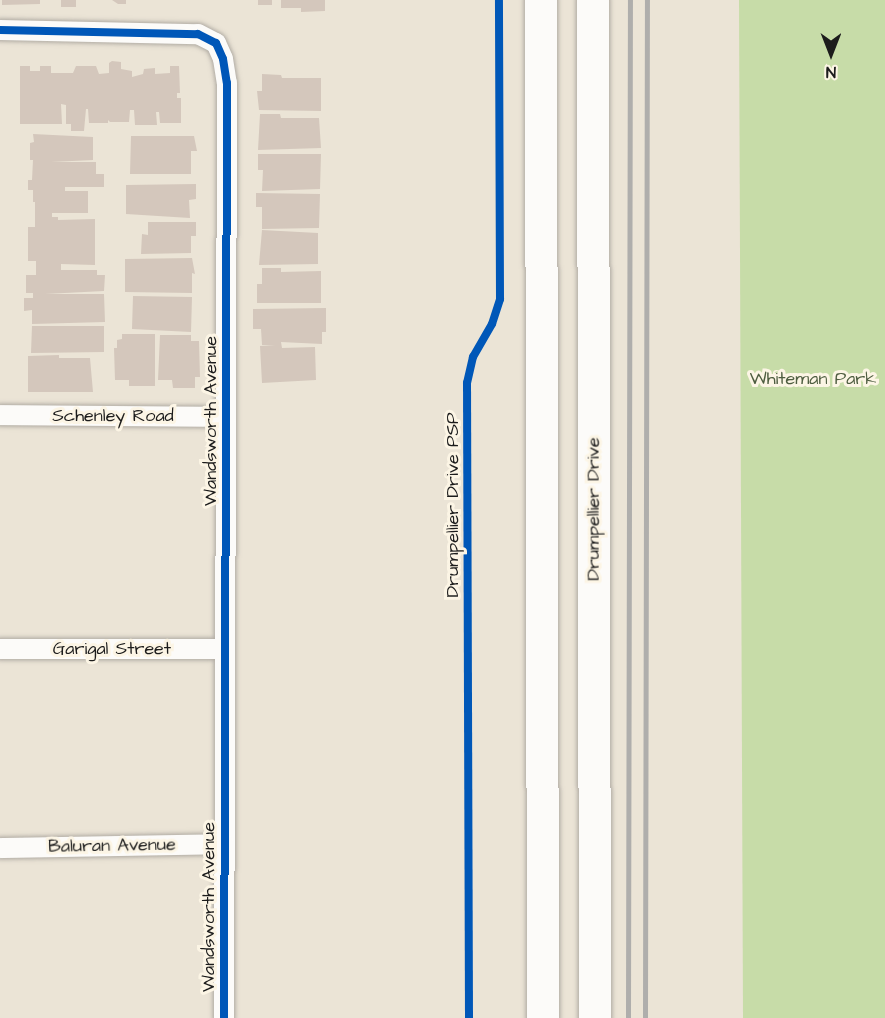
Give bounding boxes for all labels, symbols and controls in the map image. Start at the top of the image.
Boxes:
north arrow [801,24,861,84]
text: N [826,61,836,83]
street label: Wandsworth Avenue [200,336,222,506]
park label: Whiteman Park [750,368,876,390]
street label: Schenley Road [52,405,174,427]
street label: Drumpellier Drive PSP [442,413,464,597]
street label: Drumpellier Drive [583,437,605,581]
street label: Garigal Street [53,638,171,660]
street label: Wandsworth Avenue [198,822,220,992]
street label: Baluran Avenue [48,834,176,858]

